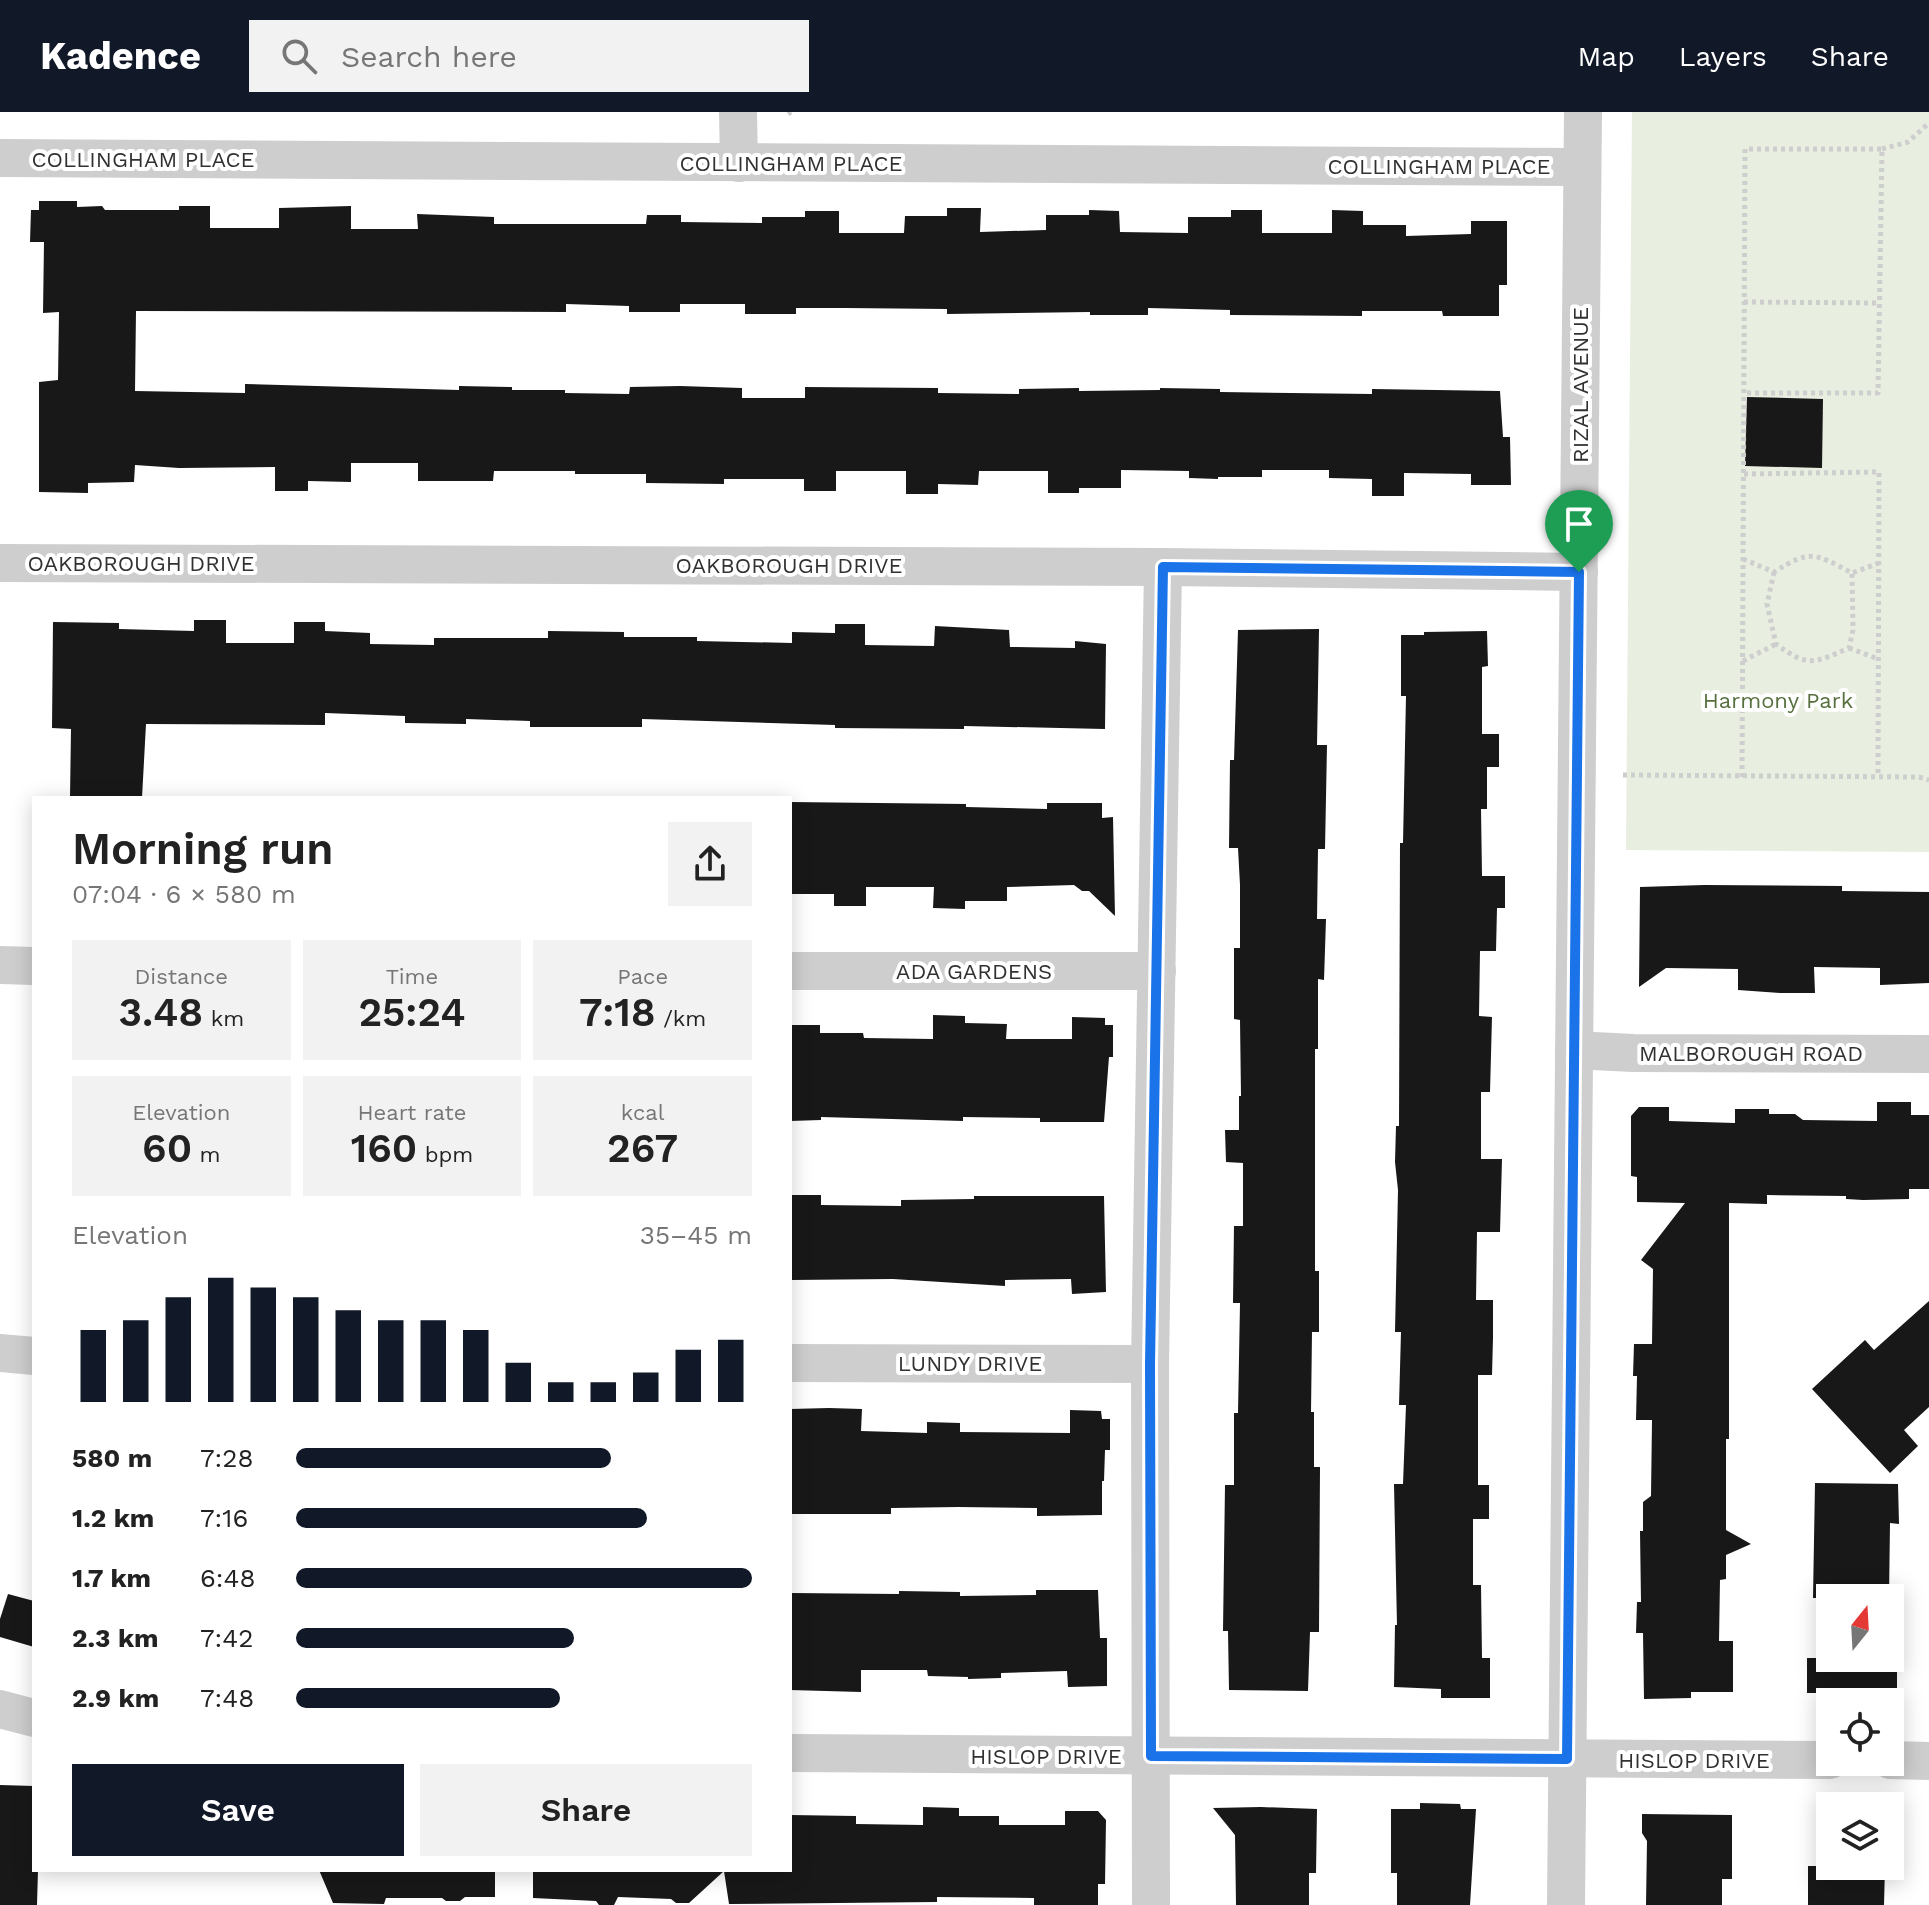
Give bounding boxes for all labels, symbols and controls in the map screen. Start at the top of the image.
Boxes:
search box [249,20,809,92]
text: Kadence [40,34,201,78]
icon: search [277,34,321,78]
text: Search here [341,39,517,74]
text: Map [1578,40,1635,73]
text: Layers [1679,40,1767,73]
text: Share [1811,40,1889,73]
street label: COLLINGHAM PLACE [31,147,255,172]
street label: COLLINGHAM PLACE [679,151,903,176]
street label: COLLINGHAM PLACE [1327,154,1551,179]
street label: RIZAL AVENUE [1568,307,1593,463]
pin [1545,490,1613,572]
icon: arrive [1557,502,1601,546]
street label: OAKBOROUGH DRIVE [27,551,255,576]
street label: OAKBOROUGH DRIVE [675,553,903,578]
park label: Harmony Park [1703,688,1853,713]
button: share [668,822,752,906]
text: Morning run [72,823,333,875]
text: 07:04 · 6 × 580 m [72,879,296,909]
street label: ADA GARDENS [896,959,1052,984]
text: Distance [135,964,228,989]
text: Time [386,964,438,989]
text: Pace [617,964,668,989]
text: 3.48 [118,989,203,1036]
text: 25:24 [358,989,466,1036]
text: 7:18 [579,989,656,1036]
text: km [203,1006,244,1031]
text: /km [656,1006,706,1031]
street label: MALBOROUGH ROAD [1639,1041,1863,1066]
text: Elevation [132,1100,230,1125]
text: Heart rate [358,1100,466,1125]
text: kcal [621,1100,664,1125]
text: 60 [142,1125,192,1172]
text: 160 [351,1125,417,1172]
text: 267 [607,1125,678,1172]
text: m [192,1142,221,1167]
text: bpm [417,1142,473,1167]
text: Elevation [72,1220,188,1250]
text: 35–45 m [640,1220,752,1250]
street label: LUNDY DRIVE [898,1351,1042,1376]
text: 580 m [72,1443,152,1473]
text: 7:28 [200,1443,253,1473]
text: 1.2 km [72,1503,154,1533]
text: 7:16 [200,1503,248,1533]
text: 1.7 km [72,1563,151,1593]
text: 6:48 [200,1563,255,1593]
north arrow [1816,1584,1904,1672]
map controls [1816,1584,1904,1880]
text: 2.3 km [72,1623,159,1653]
text: 7:42 [200,1623,253,1653]
text: 2.9 km [72,1683,159,1713]
text: 7:48 [200,1683,254,1713]
button: locate [1816,1688,1904,1776]
street label: HISLOP DRIVE [970,1744,1122,1769]
street label: HISLOP DRIVE [1618,1748,1770,1773]
button: Save [72,1764,404,1856]
button: Share [420,1764,752,1856]
button: layers [1816,1792,1904,1880]

